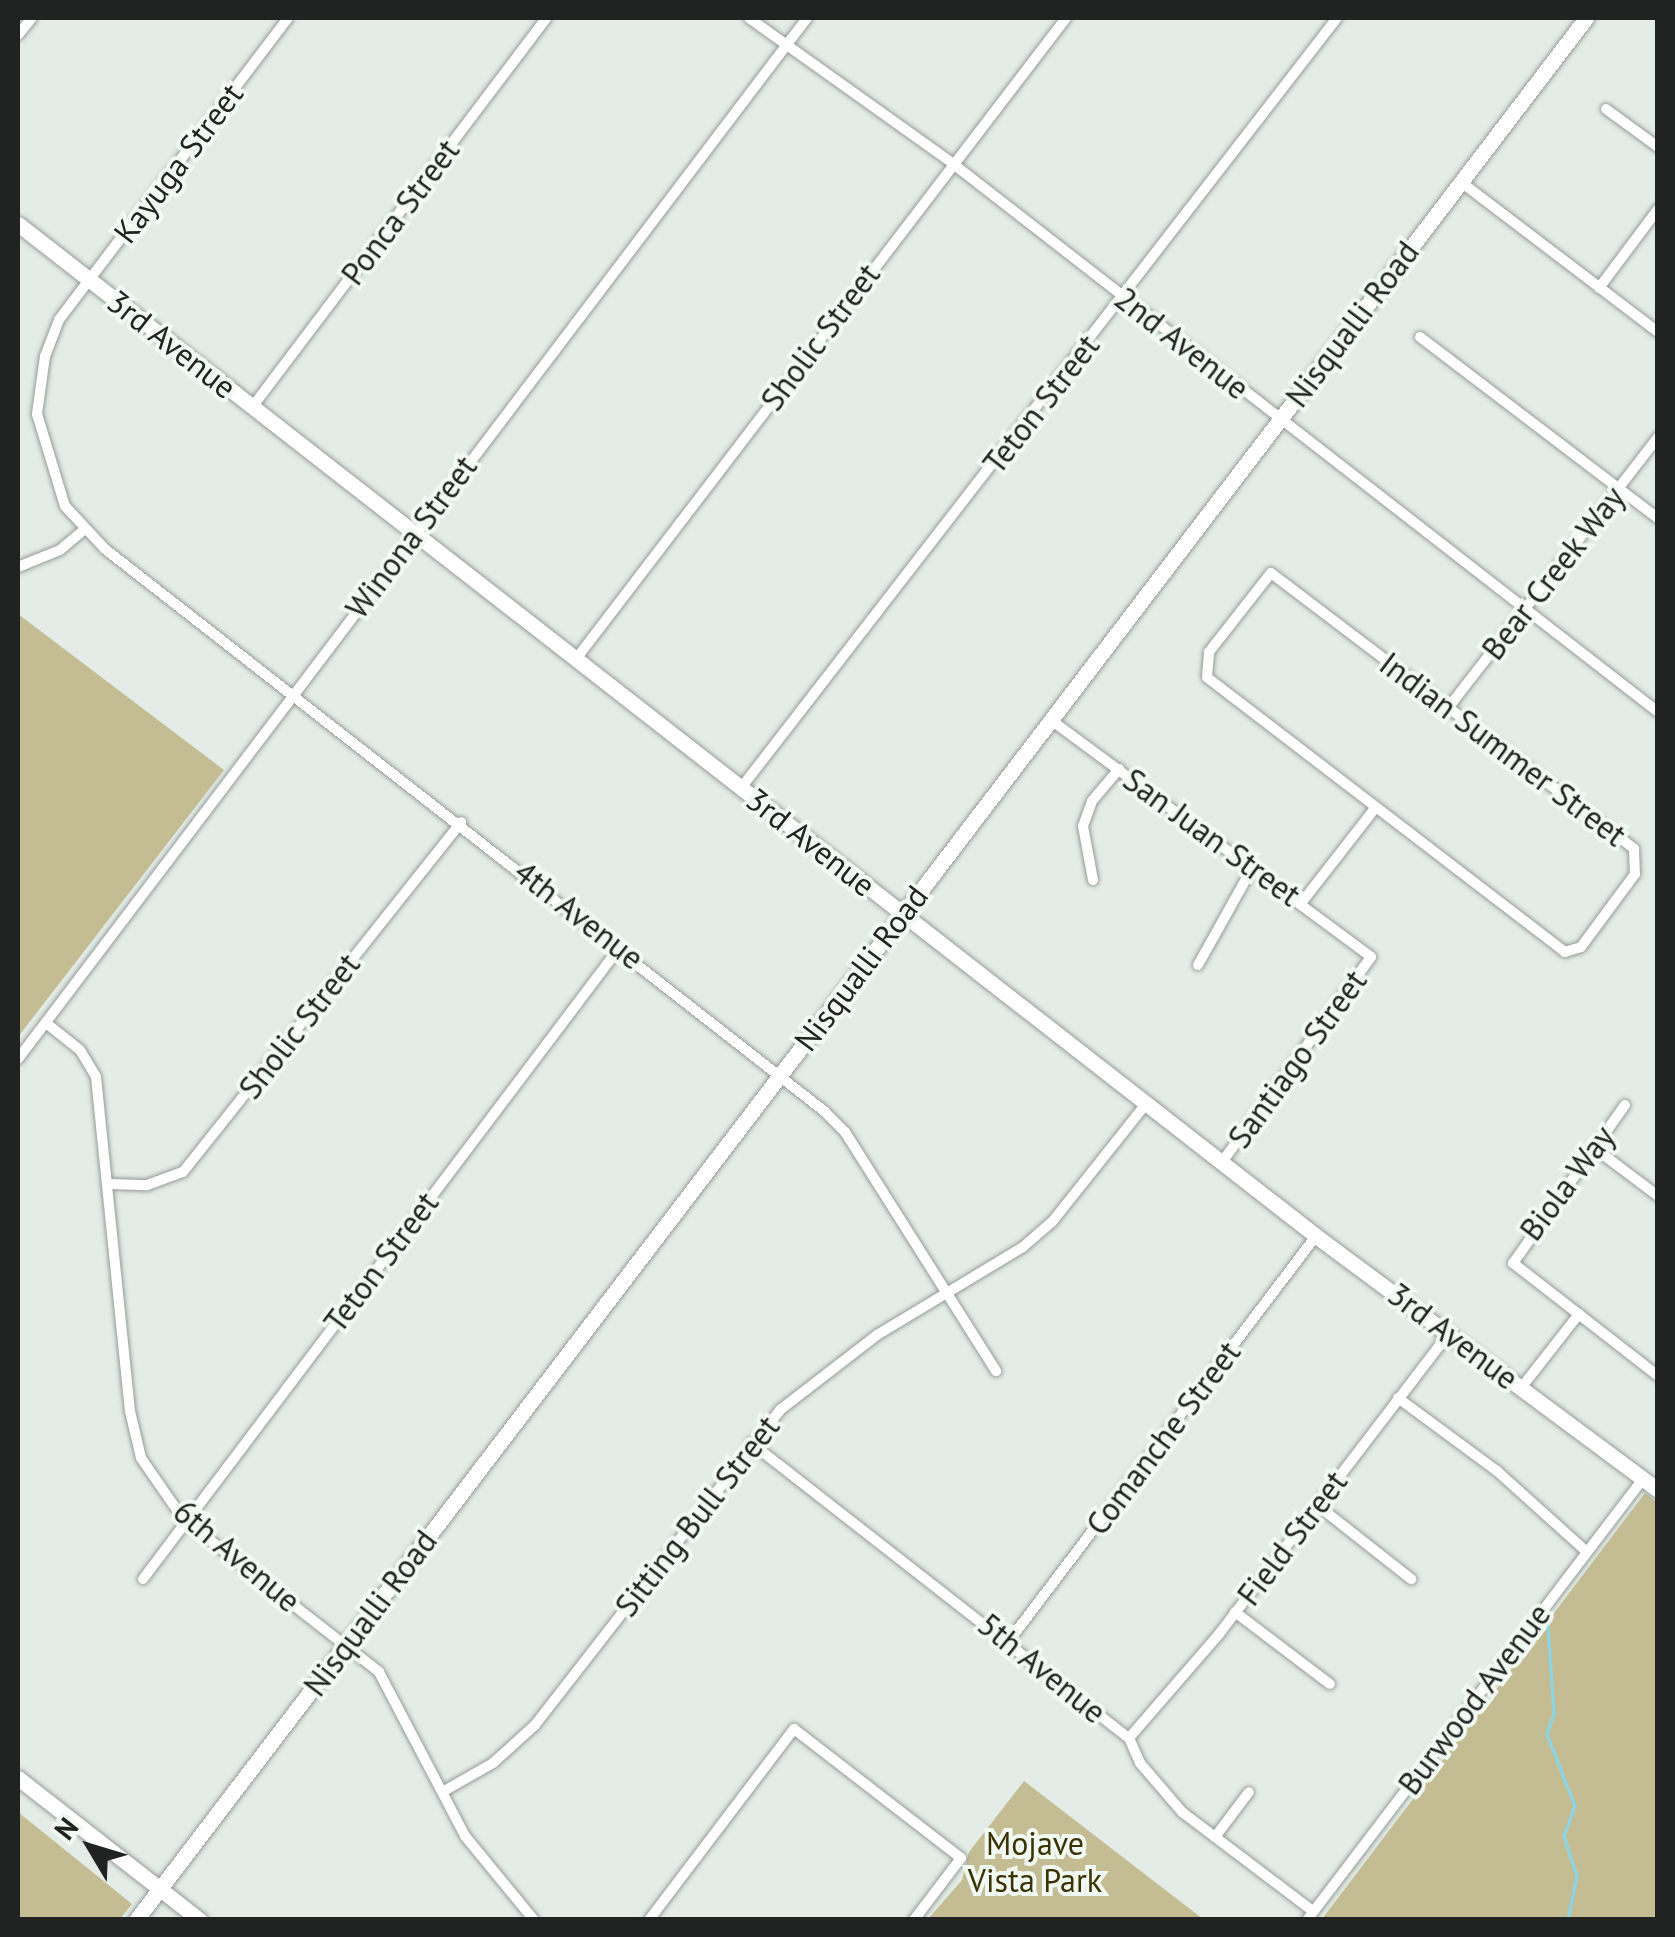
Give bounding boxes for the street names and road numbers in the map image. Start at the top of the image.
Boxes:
street label: Kayuga Street [105,76,251,250]
street label: Ponca Street [333,132,467,292]
street label: Nisqualli Road [1277,234,1427,414]
street label: Sholic Street [752,256,888,418]
street label: 2nd Avenue [1107,278,1257,408]
street label: 3rd Avenue [99,281,245,407]
street label: Teton Street [975,327,1107,481]
street label: Winona Street [337,448,485,626]
street label: Bear Creek Way [1473,478,1633,668]
street label: Indian Summer Street [1372,644,1634,854]
street label: San Juan Street [1116,760,1308,914]
street label: 3rd Avenue [738,779,884,905]
street label: 4th Avenue [506,852,652,978]
street label: Nisqualli Road [786,878,936,1058]
street label: Sholic Street [230,946,368,1106]
street label: Santiago Street [1220,963,1374,1155]
street label: Biola Way [1511,1118,1623,1248]
street label: Teton Street [316,1184,446,1340]
street label: 3rd Avenue [1380,1274,1526,1398]
street label: Comanche Street [1078,1334,1248,1542]
street label: Sitting Bull Street [607,1408,787,1624]
street label: Field Street [1229,1463,1355,1613]
street label: 6th Avenue [166,1492,308,1620]
street label: Nisqualli Road [295,1523,445,1703]
street label: Burwood Avenue [1389,1596,1559,1802]
street label: 5th Avenue [970,1605,1114,1731]

